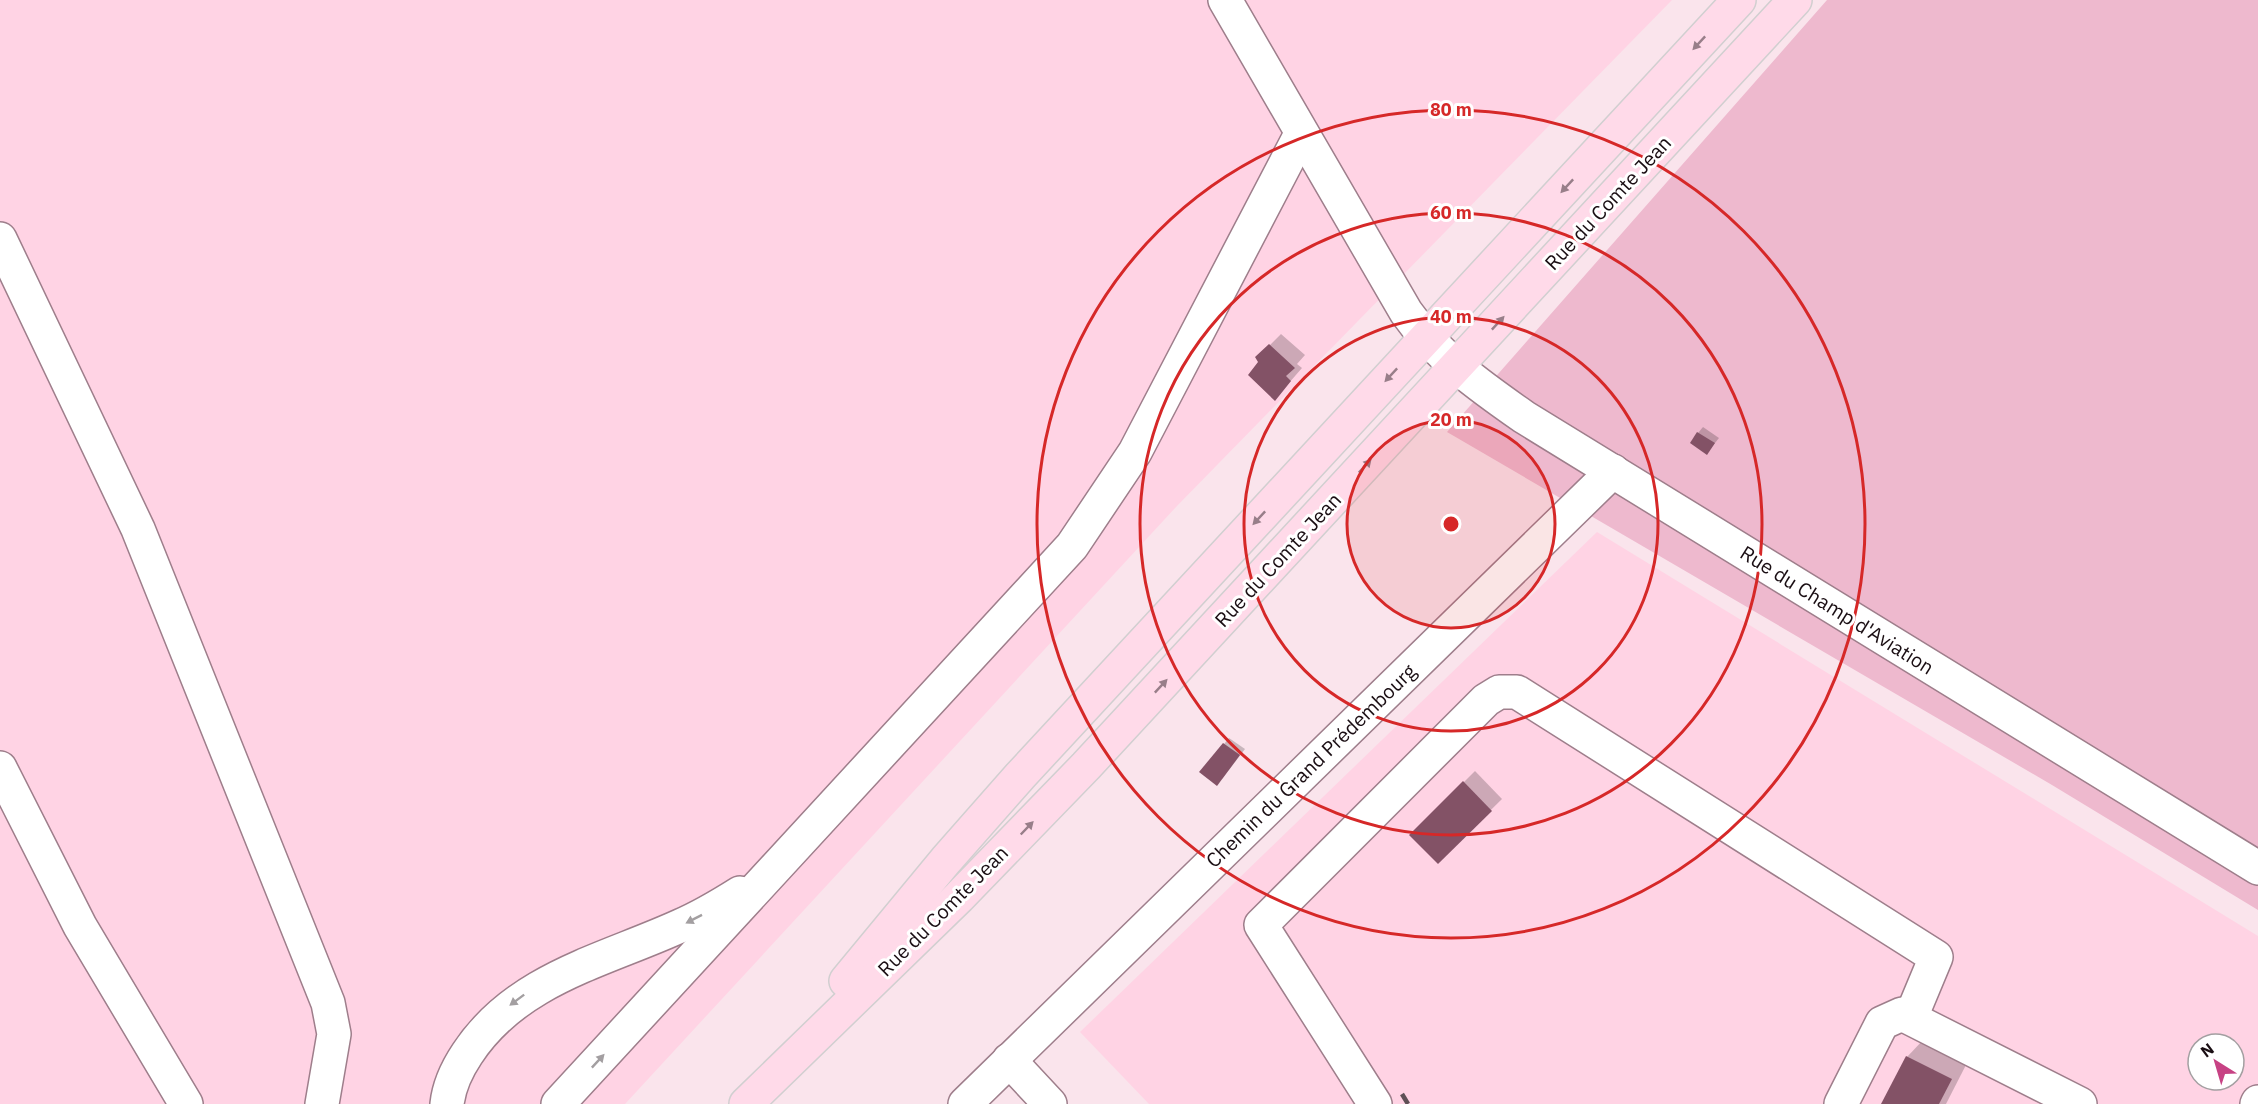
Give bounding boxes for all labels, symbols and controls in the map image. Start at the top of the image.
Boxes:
one-way arrow [1693,35,1706,50]
text: 80 m [1430,98,1472,121]
street label: Rue du Comte Jean [1538,130,1677,276]
one-way arrow [1561,178,1574,193]
text: 60 m [1430,201,1472,224]
text: 40 m [1430,305,1472,328]
one-way arrow [1491,316,1504,331]
one-way arrow [1385,367,1398,382]
text: 20 m [1430,408,1472,431]
one-way arrow [1358,459,1371,474]
street label: Rue du Comte Jean [1208,487,1347,633]
one-way arrow [1252,511,1266,525]
centre of rings [1441,514,1461,534]
street label: Rue du Champ d'Aviation [1735,539,1939,680]
street label: Chemin du Grand Prédembourg [1200,658,1422,873]
one-way arrow [1154,678,1168,693]
one-way arrow [1020,821,1034,835]
street label: Rue du Comte Jean [871,839,1014,982]
one-way arrow [685,915,702,924]
one-way arrow [509,994,524,1006]
north arrow [2186,1032,2246,1092]
text: N [2196,1039,2218,1061]
one-way arrow [591,1054,604,1069]

